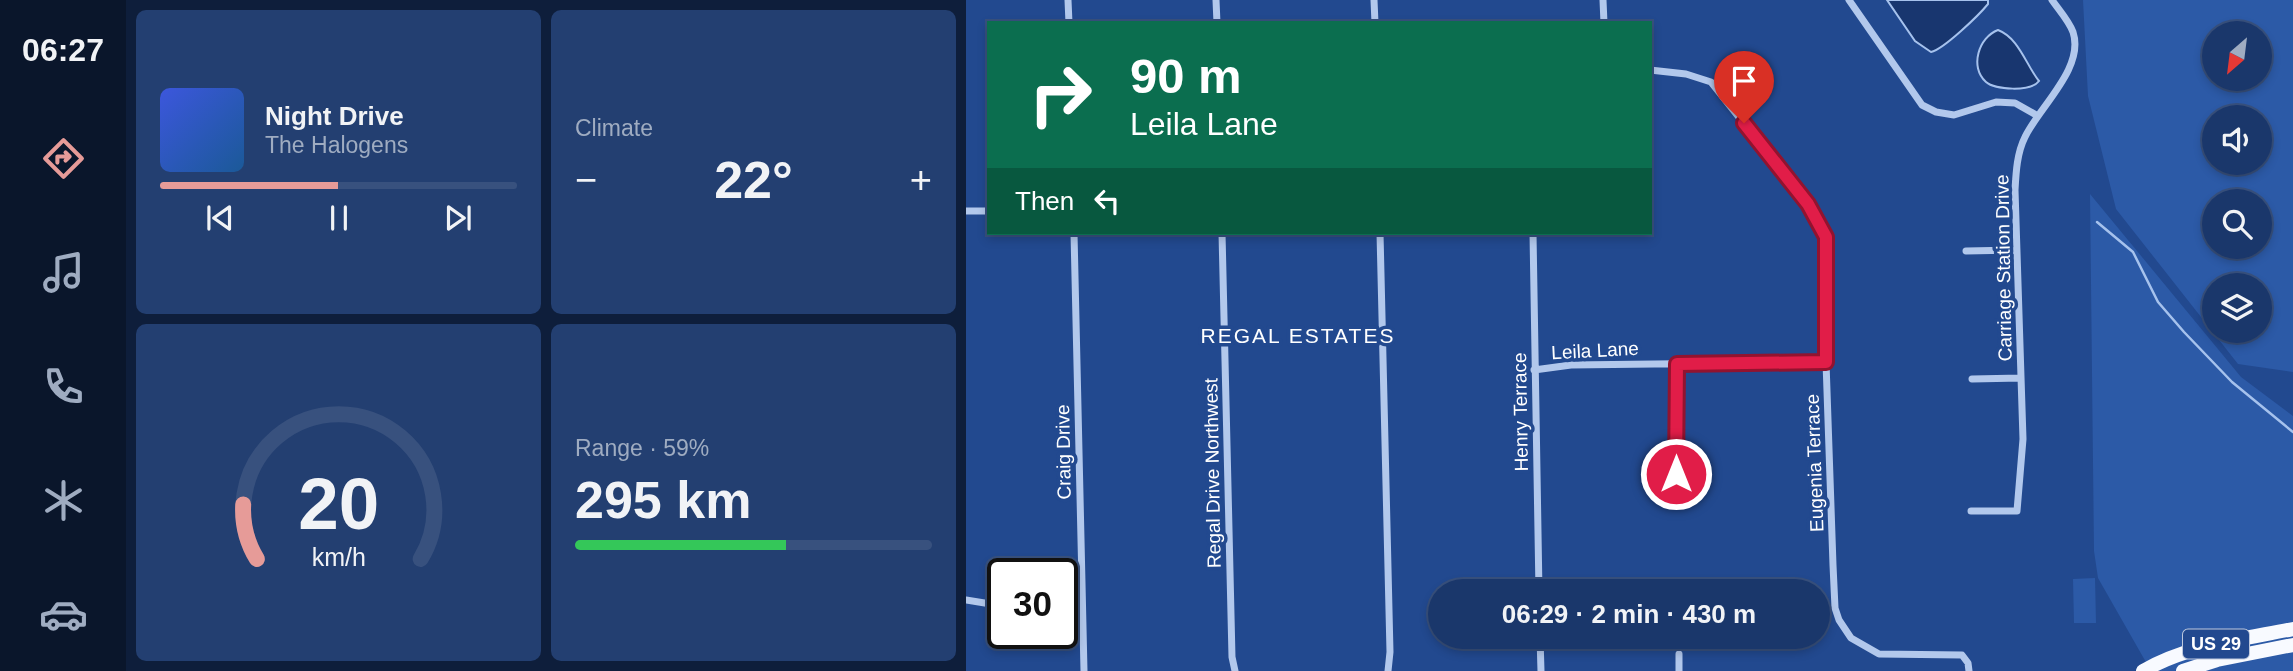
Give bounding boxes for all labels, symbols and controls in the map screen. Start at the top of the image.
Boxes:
north arrow [2202,21,2272,91]
map controls [2202,21,2272,343]
text: 06:27 [22,32,104,68]
icon: right [1015,49,1106,140]
text: 90 m [1130,49,1242,103]
pin [1714,51,1774,123]
icon: arrive [1725,62,1763,100]
text: Night Drive [265,101,404,131]
button: sound [2202,105,2272,175]
text: Leila Lane [1130,106,1278,142]
text: Climate [575,115,653,141]
text: The Halogens [265,132,408,158]
icon: directions [39,134,88,183]
text: 22° [714,151,793,209]
text: − [575,159,597,201]
text: + [910,159,932,201]
street label: Carriage Station Drive [1991,174,2016,362]
icon: left [1088,182,1126,220]
text: Then [1015,186,1074,216]
button: search [2202,189,2272,259]
icon: previous [201,199,239,237]
icon: pause [320,199,358,237]
icon: next [439,199,477,237]
icon: music [39,248,88,297]
button: layers [2202,273,2272,343]
district label: REGAL ESTATES [1201,324,1395,347]
street label: Leila Lane [1551,338,1639,363]
street label: Henry Terrace [1509,352,1532,472]
icon: phone [39,362,88,411]
street label: Regal Drive Northwest [1200,377,1225,568]
street label: Eugenia Terrace [1802,394,1827,532]
street label: Craig Drive [1052,404,1075,500]
text: Range · 59% [575,435,709,461]
position arrow [1639,437,1713,511]
text: 20 [298,463,379,544]
text: 295 km [575,471,751,529]
icon: climate [39,476,88,525]
text: km/h [311,542,366,570]
speed limit sign: 30 [987,558,1078,649]
icon: car [39,590,88,639]
text: 06:29 · 2 min · 430 m [1502,599,1756,629]
road number: US 29 [2183,630,2249,658]

